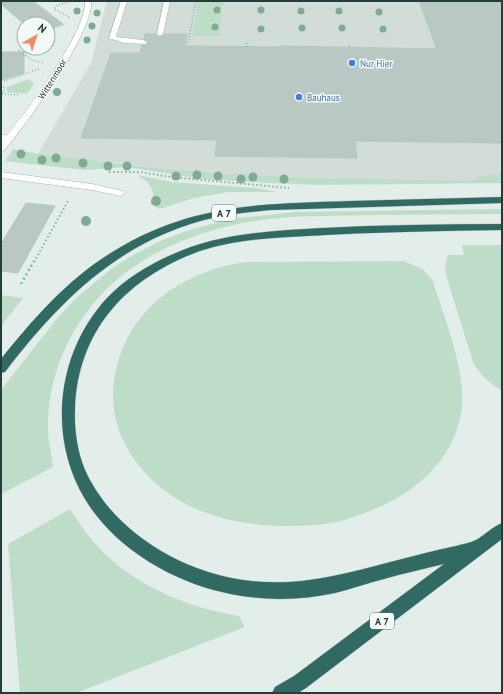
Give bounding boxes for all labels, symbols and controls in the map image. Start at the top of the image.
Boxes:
north arrow [16,16,56,56]
text: N [35,21,50,36]
street label: Wittenmoor [35,57,69,101]
marker: Nur Hier [347,58,357,68]
place label: Nur Hier [360,58,392,69]
marker: Bauhaus [294,92,304,102]
place label: Bauhaus [307,92,340,103]
road number: A 7 [212,205,236,221]
road number: A 7 [370,613,394,629]

